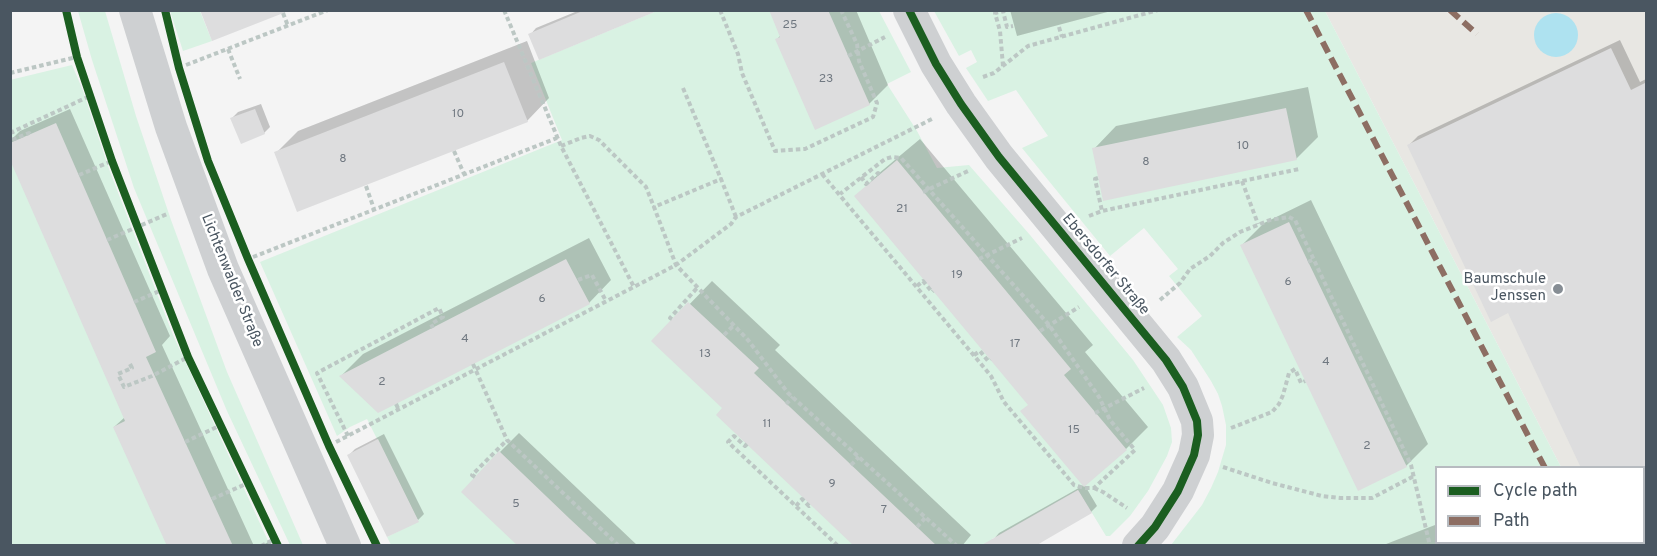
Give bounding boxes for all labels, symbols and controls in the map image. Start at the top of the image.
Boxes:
house number: 25 [783,19,797,33]
house number: 23 [819,73,833,87]
house number: 10 [452,108,464,122]
house number: 10 [1237,140,1249,154]
house number: 8 [339,153,347,167]
house number: 8 [1142,156,1150,170]
house number: 21 [896,203,908,217]
street label: Ebersdorfer Straße [1057,211,1153,319]
street label: Lichtenwalder Straße [196,212,266,350]
house number: 19 [951,269,963,283]
place label: Baumschule Jenssen [1464,271,1546,306]
house number: 6 [1284,276,1292,290]
marker: Baumschule Jenssen [1551,282,1565,296]
house number: 6 [538,293,546,307]
house number: 4 [461,333,469,347]
house number: 17 [1010,338,1020,352]
house number: 13 [699,348,711,362]
house number: 4 [1322,356,1330,370]
house number: 2 [378,376,386,390]
house number: 11 [763,418,771,432]
house number: 15 [1068,424,1080,438]
house number: 2 [1363,440,1371,454]
legend [1435,466,1645,544]
house number: 9 [828,478,836,492]
text: Cycle path [1493,480,1578,503]
house number: 5 [512,498,520,512]
house number: 7 [881,504,887,518]
text: Path [1493,510,1530,533]

